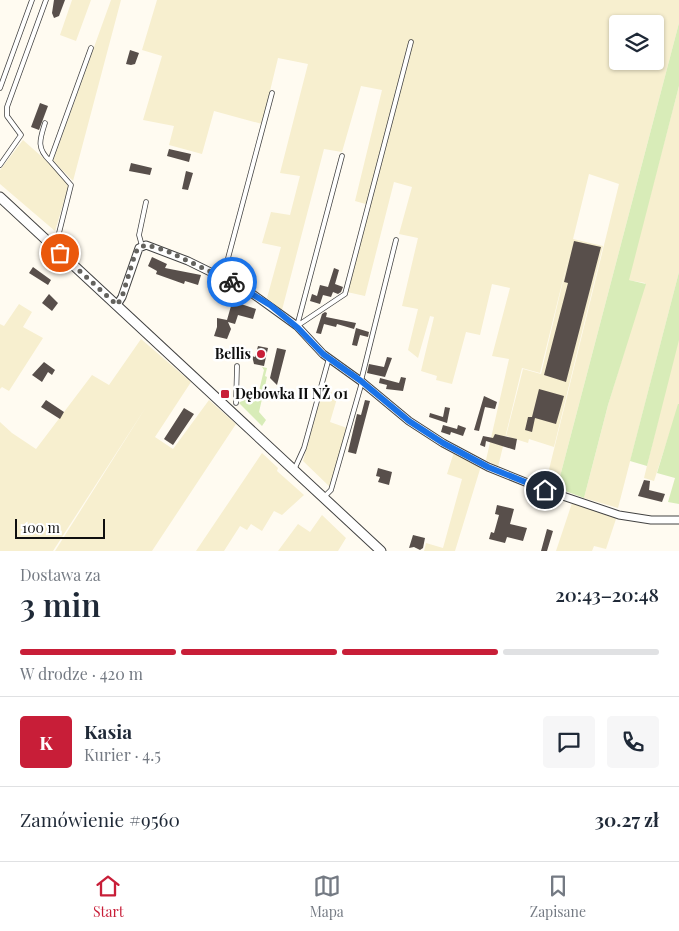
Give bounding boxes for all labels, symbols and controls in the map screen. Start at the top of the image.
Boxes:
map controls [609,15,664,70]
button: layers [609,15,664,70]
pin [39,232,81,274]
icon: bag [46,239,74,267]
courier [207,257,257,307]
icon: bike [218,268,246,296]
place label: Bellis [215,344,251,363]
marker: Bellis [255,348,267,360]
place label: Dębówka II NŻ 01 [235,384,348,403]
marker: Dębówka II NŻ 01 [219,388,231,400]
pin [524,469,566,511]
icon: home [531,476,559,504]
scale bar [15,516,105,539]
text: 100 m [22,518,60,537]
text: Dostawa za [20,564,101,585]
text: 20:43–20:48 [555,581,659,607]
text: 3 min [20,582,101,625]
text: W drodze · 420 m [20,663,143,684]
button: chat [543,716,595,768]
button: phone [607,716,659,768]
text: Kasia [84,718,132,744]
text: K [39,729,53,755]
text: Kurier · 4.5 [84,744,161,765]
text: Zamówienie #9560 [20,806,180,832]
text: 30.27 zł [595,806,659,832]
tab: Start [93,872,124,921]
tab: Mapa [310,872,344,921]
tab: Zapisane [530,872,586,921]

